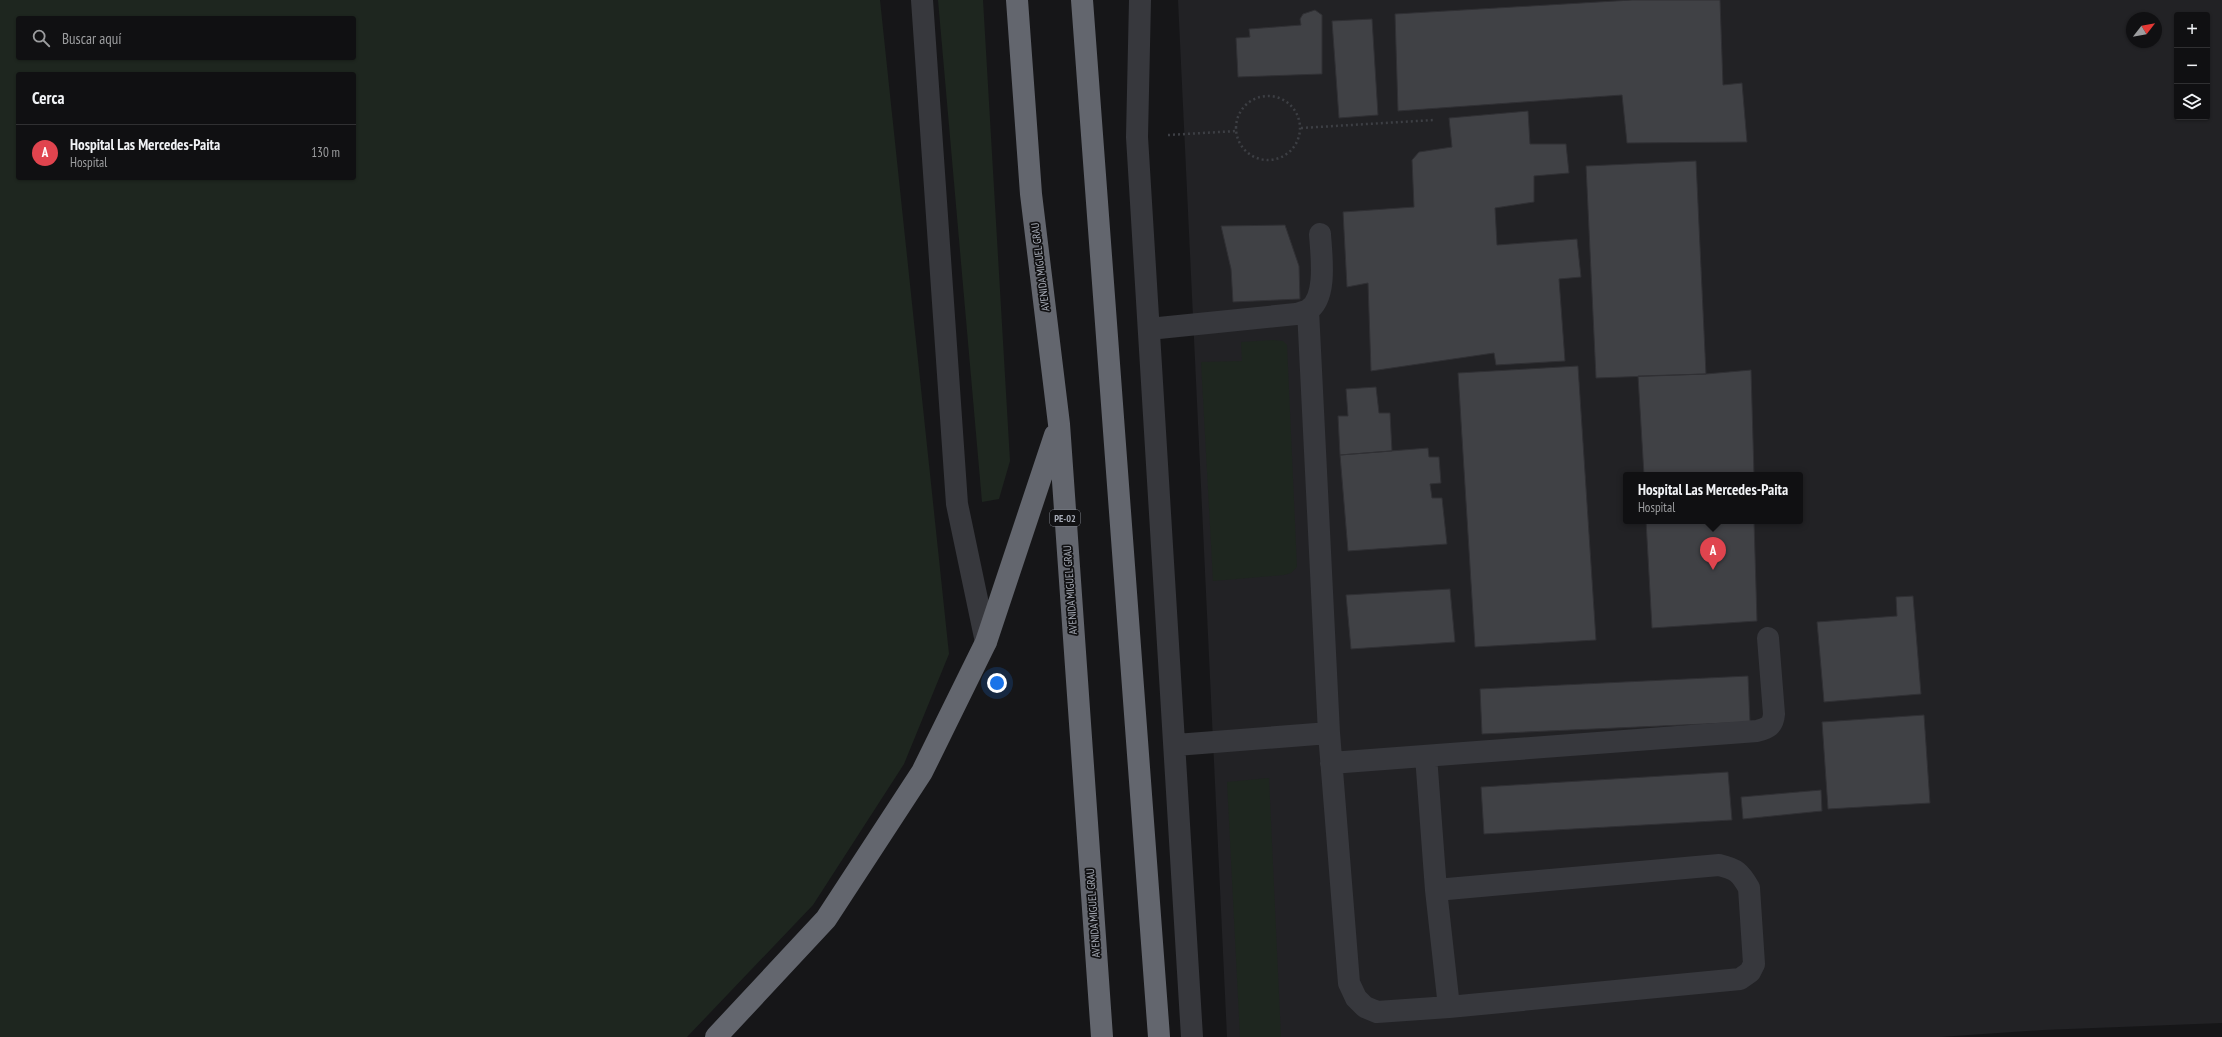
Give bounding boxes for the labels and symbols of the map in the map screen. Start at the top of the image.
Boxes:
north arrow [2126,12,2162,48]
street label: AVENIDA MIGUEL GRAU [1028,222,1052,312]
road number: PE-02 [1050,510,1080,526]
pin: A [1700,537,1726,570]
street label: AVENIDA MIGUEL GRAU [1060,545,1080,635]
your location [987,673,1007,693]
street label: AVENIDA MIGUEL GRAU [1083,868,1103,958]

